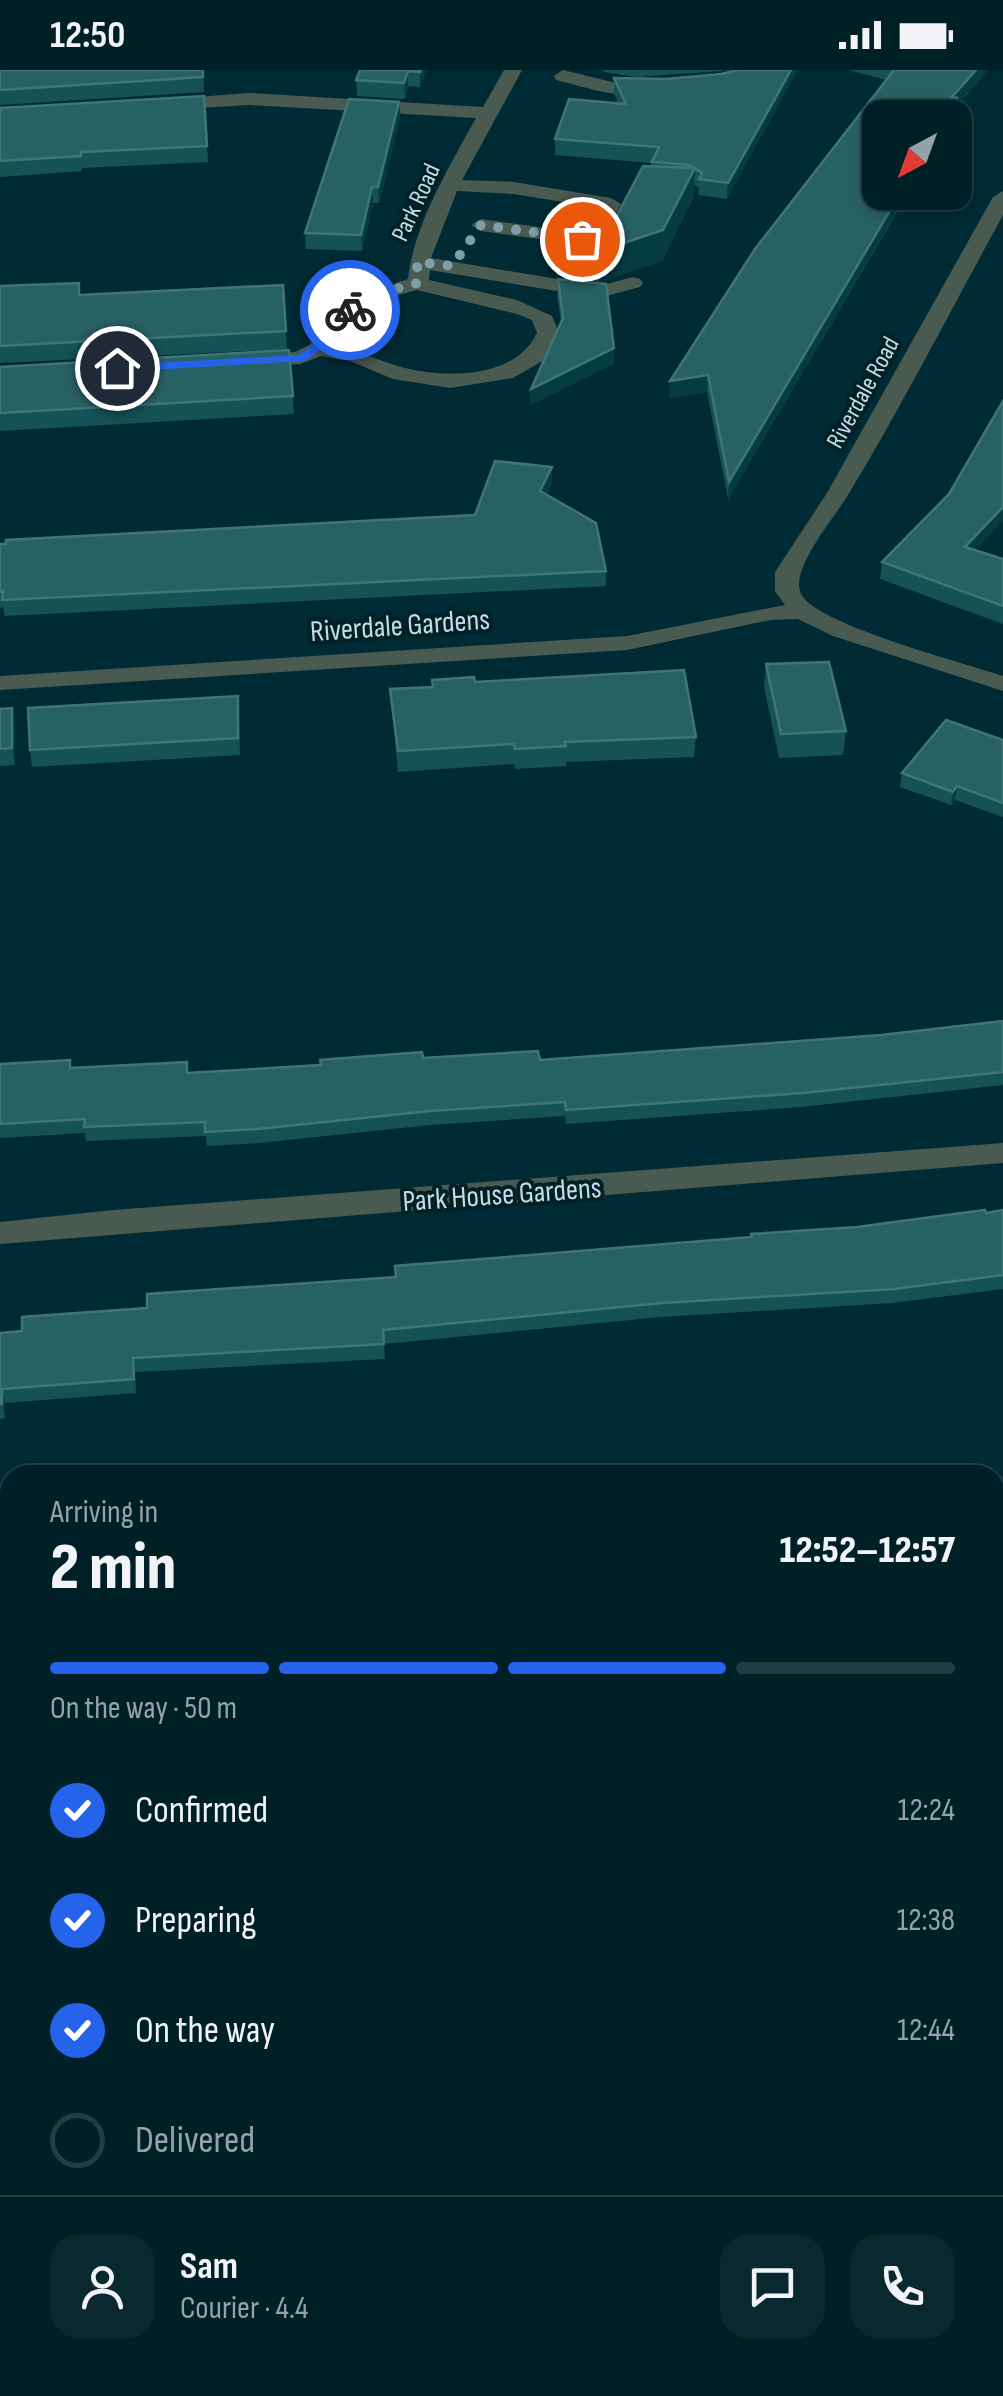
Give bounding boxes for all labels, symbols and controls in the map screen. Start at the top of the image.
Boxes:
text: 12:50 [50,13,125,58]
north arrow [862,100,972,210]
map controls [862,100,972,210]
street label: Park Road [385,159,448,246]
pin [540,197,625,282]
icon: bag [555,212,610,267]
courier [300,260,400,360]
icon: bike [323,283,378,338]
pin [75,326,160,411]
street label: Riverdale Road [820,331,907,454]
icon: home [90,341,145,396]
street label: Riverdale Gardens [309,602,491,650]
street label: Park House Gardens [401,1170,603,1220]
text: Arriving in [50,1493,158,1532]
text: 12:52–12:57 [779,1528,955,1573]
text: 2 min [50,1530,176,1608]
text: On the way · 50 m [50,1689,237,1728]
icon: check [50,1783,105,1838]
text: Confirmed [135,1788,268,1833]
text: 12:24 [898,1791,955,1830]
icon: check [50,1893,105,1948]
text: Preparing [135,1898,256,1943]
text: 12:38 [897,1901,955,1940]
icon: check [50,2003,105,2058]
text: On the way [135,2008,275,2053]
text: 12:44 [897,2011,955,2050]
text: Delivered [135,2118,255,2163]
button: person [50,2234,155,2339]
button: chat [720,2234,825,2339]
button: phone [850,2234,955,2339]
text: Sam [180,2244,238,2289]
text: Courier · 4.4 [180,2289,308,2328]

